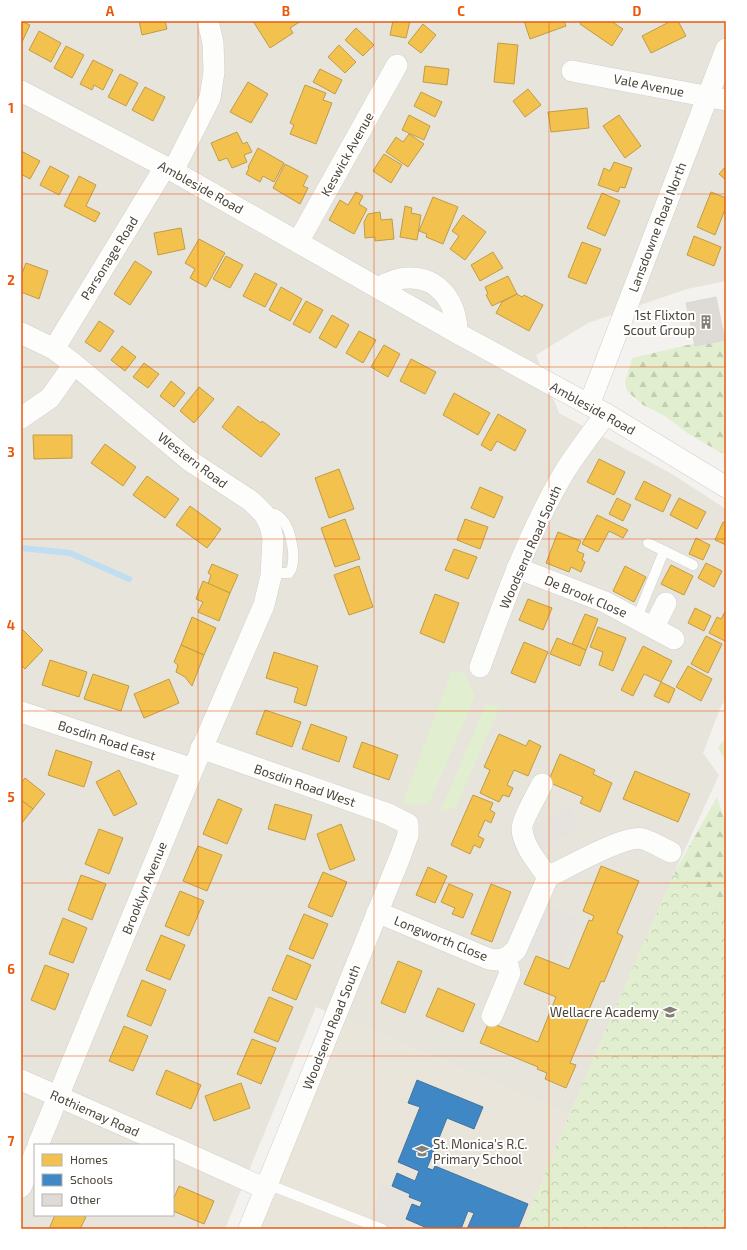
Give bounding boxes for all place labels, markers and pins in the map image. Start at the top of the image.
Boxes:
place label: 1st Flixton Scout Group [623,307,695,338]
building icon: 1st Flixton Scout Group [698,314,714,330]
place label: Wellacre Academy [550,1004,659,1020]
school or university icon: Wellacre Academy [662,1004,678,1020]
place label: St. Monica's R.C. Primary School [433,1136,528,1167]
school or university icon: St. Monica's R.C. Primary School [414,1143,430,1159]

